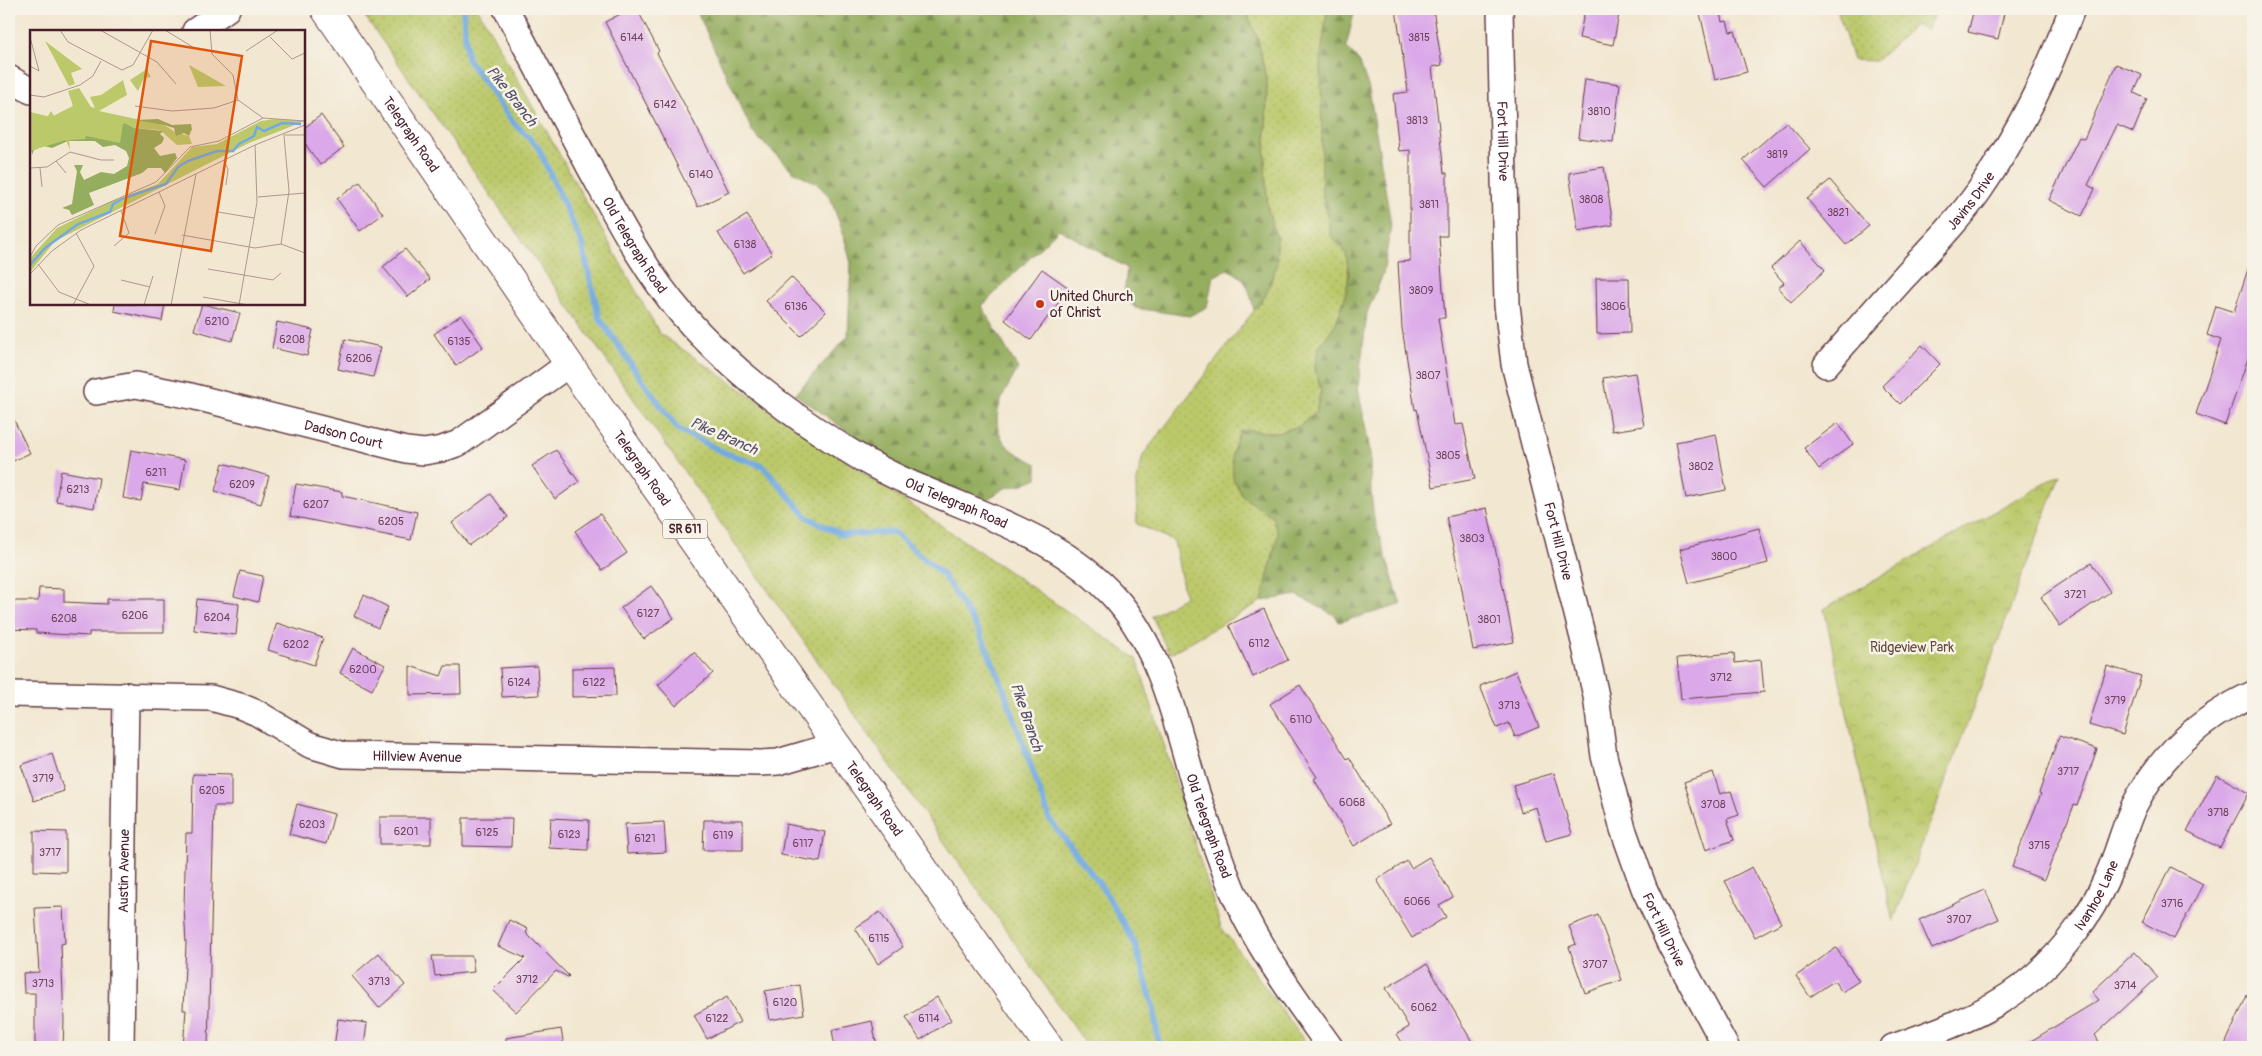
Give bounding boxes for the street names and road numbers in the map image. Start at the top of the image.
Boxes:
street label: Telegraph Road [379,94,443,176]
street label: Fort Hill Drive [1493,101,1512,181]
street label: Javins Drive [1943,168,1999,234]
street label: Old Telegraph Road [598,194,671,297]
street label: Dadson Court [302,417,385,453]
street label: Telegraph Road [610,428,674,509]
street label: Old Telegraph Road [902,474,1011,533]
street label: Fort Hill Drive [1540,500,1576,582]
road number: SR 611 [662,520,708,538]
street label: Hillview Avenue [372,748,462,766]
street label: Telegraph Road [842,758,906,840]
street label: Old Telegraph Road [1182,772,1235,881]
street label: Austin Avenue [115,829,133,913]
street label: Ivanhoe Lane [2071,858,2122,934]
street label: Fort Hill Drive [1638,890,1689,970]

